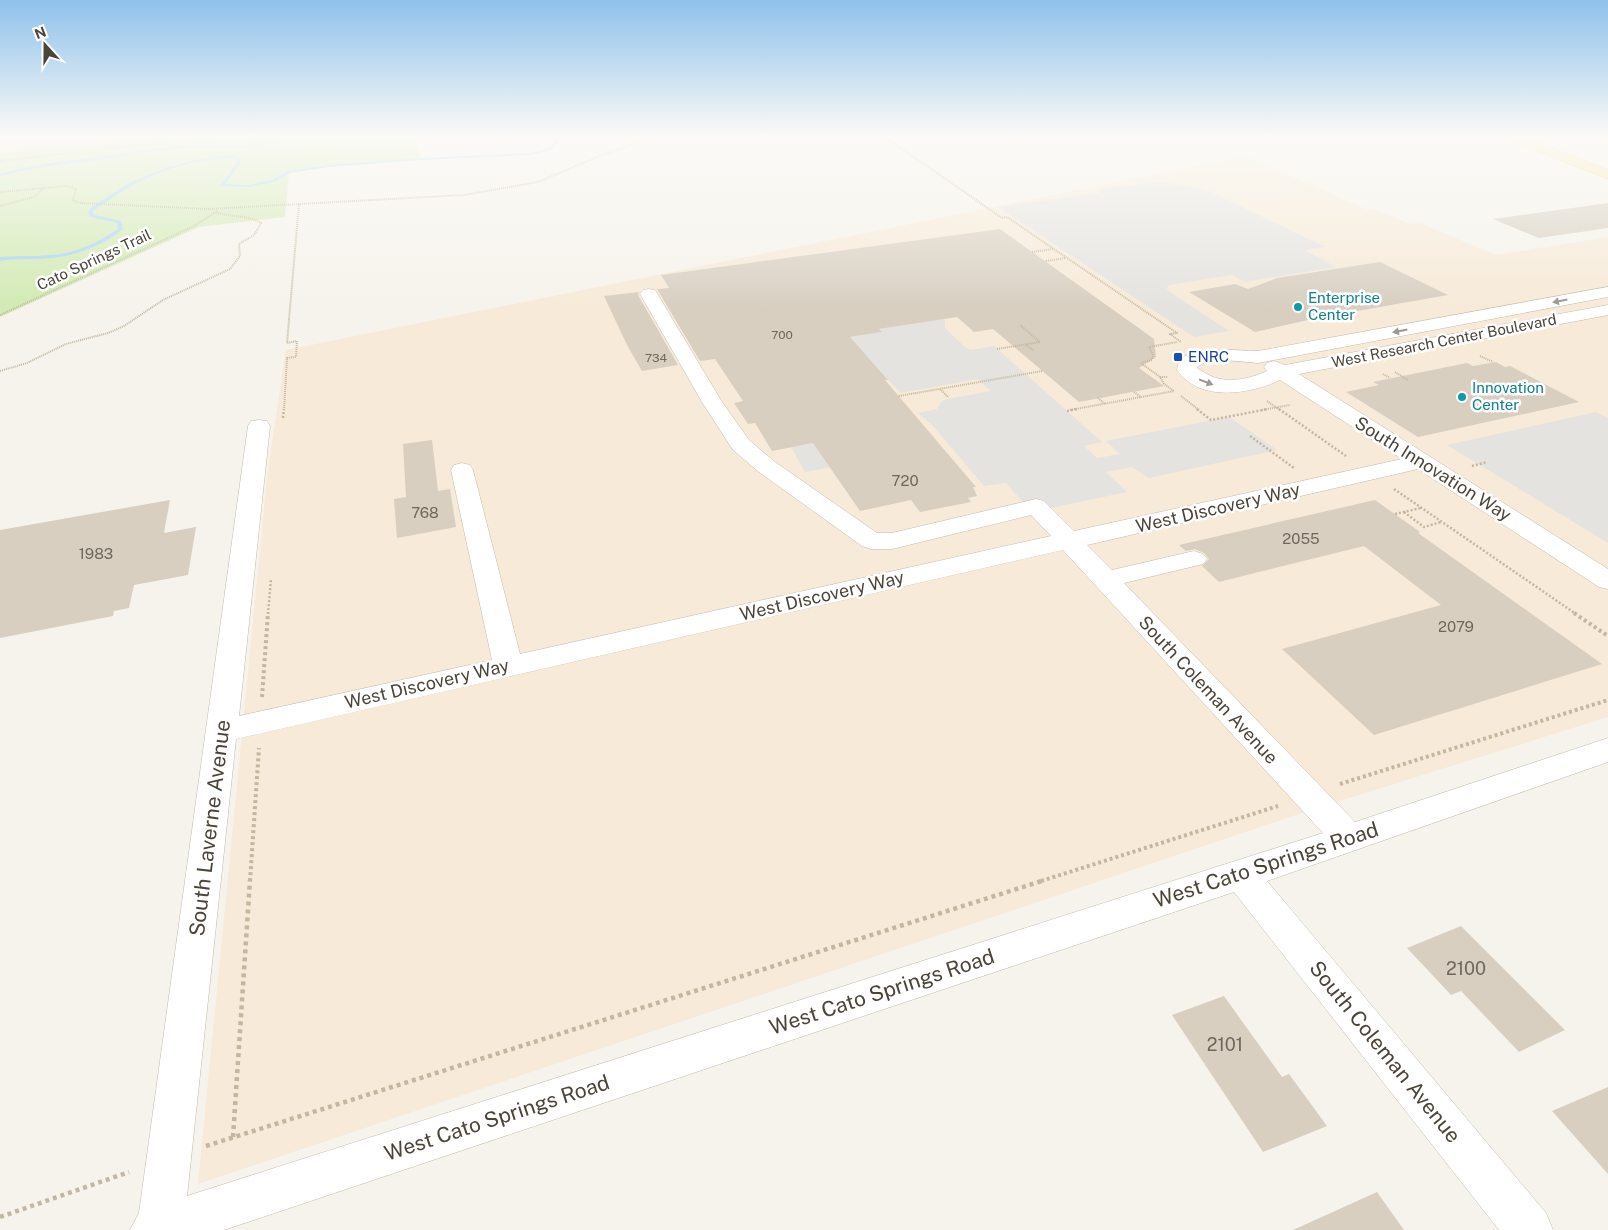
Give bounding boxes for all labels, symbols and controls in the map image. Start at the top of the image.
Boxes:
north arrow [20,20,70,70]
text: N [32,23,48,42]
street label: Cato Springs Trail [34,226,154,293]
place label: Enterprise Center [1308,289,1380,323]
one-way arrow [1552,298,1568,306]
marker: Enterprise Center [1292,301,1304,313]
street label: West Research Center Boulevard [1330,310,1558,371]
one-way arrow [1392,327,1408,335]
house number: 700 [771,328,793,342]
place label: ENRC [1188,348,1229,365]
house number: 734 [645,351,667,365]
marker: ENRC [1172,351,1184,363]
one-way arrow [1199,378,1214,386]
place label: Innovation Center [1472,379,1544,413]
marker: Innovation Center [1456,391,1468,403]
street label: South Innovation Way [1351,412,1516,525]
house number: 720 [891,472,919,489]
street label: West Discovery Way [1134,478,1302,537]
house number: 768 [411,504,439,521]
house number: 2055 [1282,530,1320,547]
house number: 1983 [79,545,113,562]
street label: West Discovery Way [738,566,906,625]
street label: South Coleman Avenue [1134,611,1282,768]
house number: 2079 [1438,618,1474,635]
street label: West Discovery Way [343,654,511,713]
street label: South Laverne Avenue [184,718,235,938]
street label: West Cato Springs Road [1150,816,1382,913]
street label: West Cato Springs Road [766,943,998,1040]
street label: South Coleman Avenue [1304,956,1466,1148]
house number: 2100 [1446,958,1486,979]
house number: 2101 [1207,1034,1243,1055]
street label: West Cato Springs Road [381,1069,613,1166]

